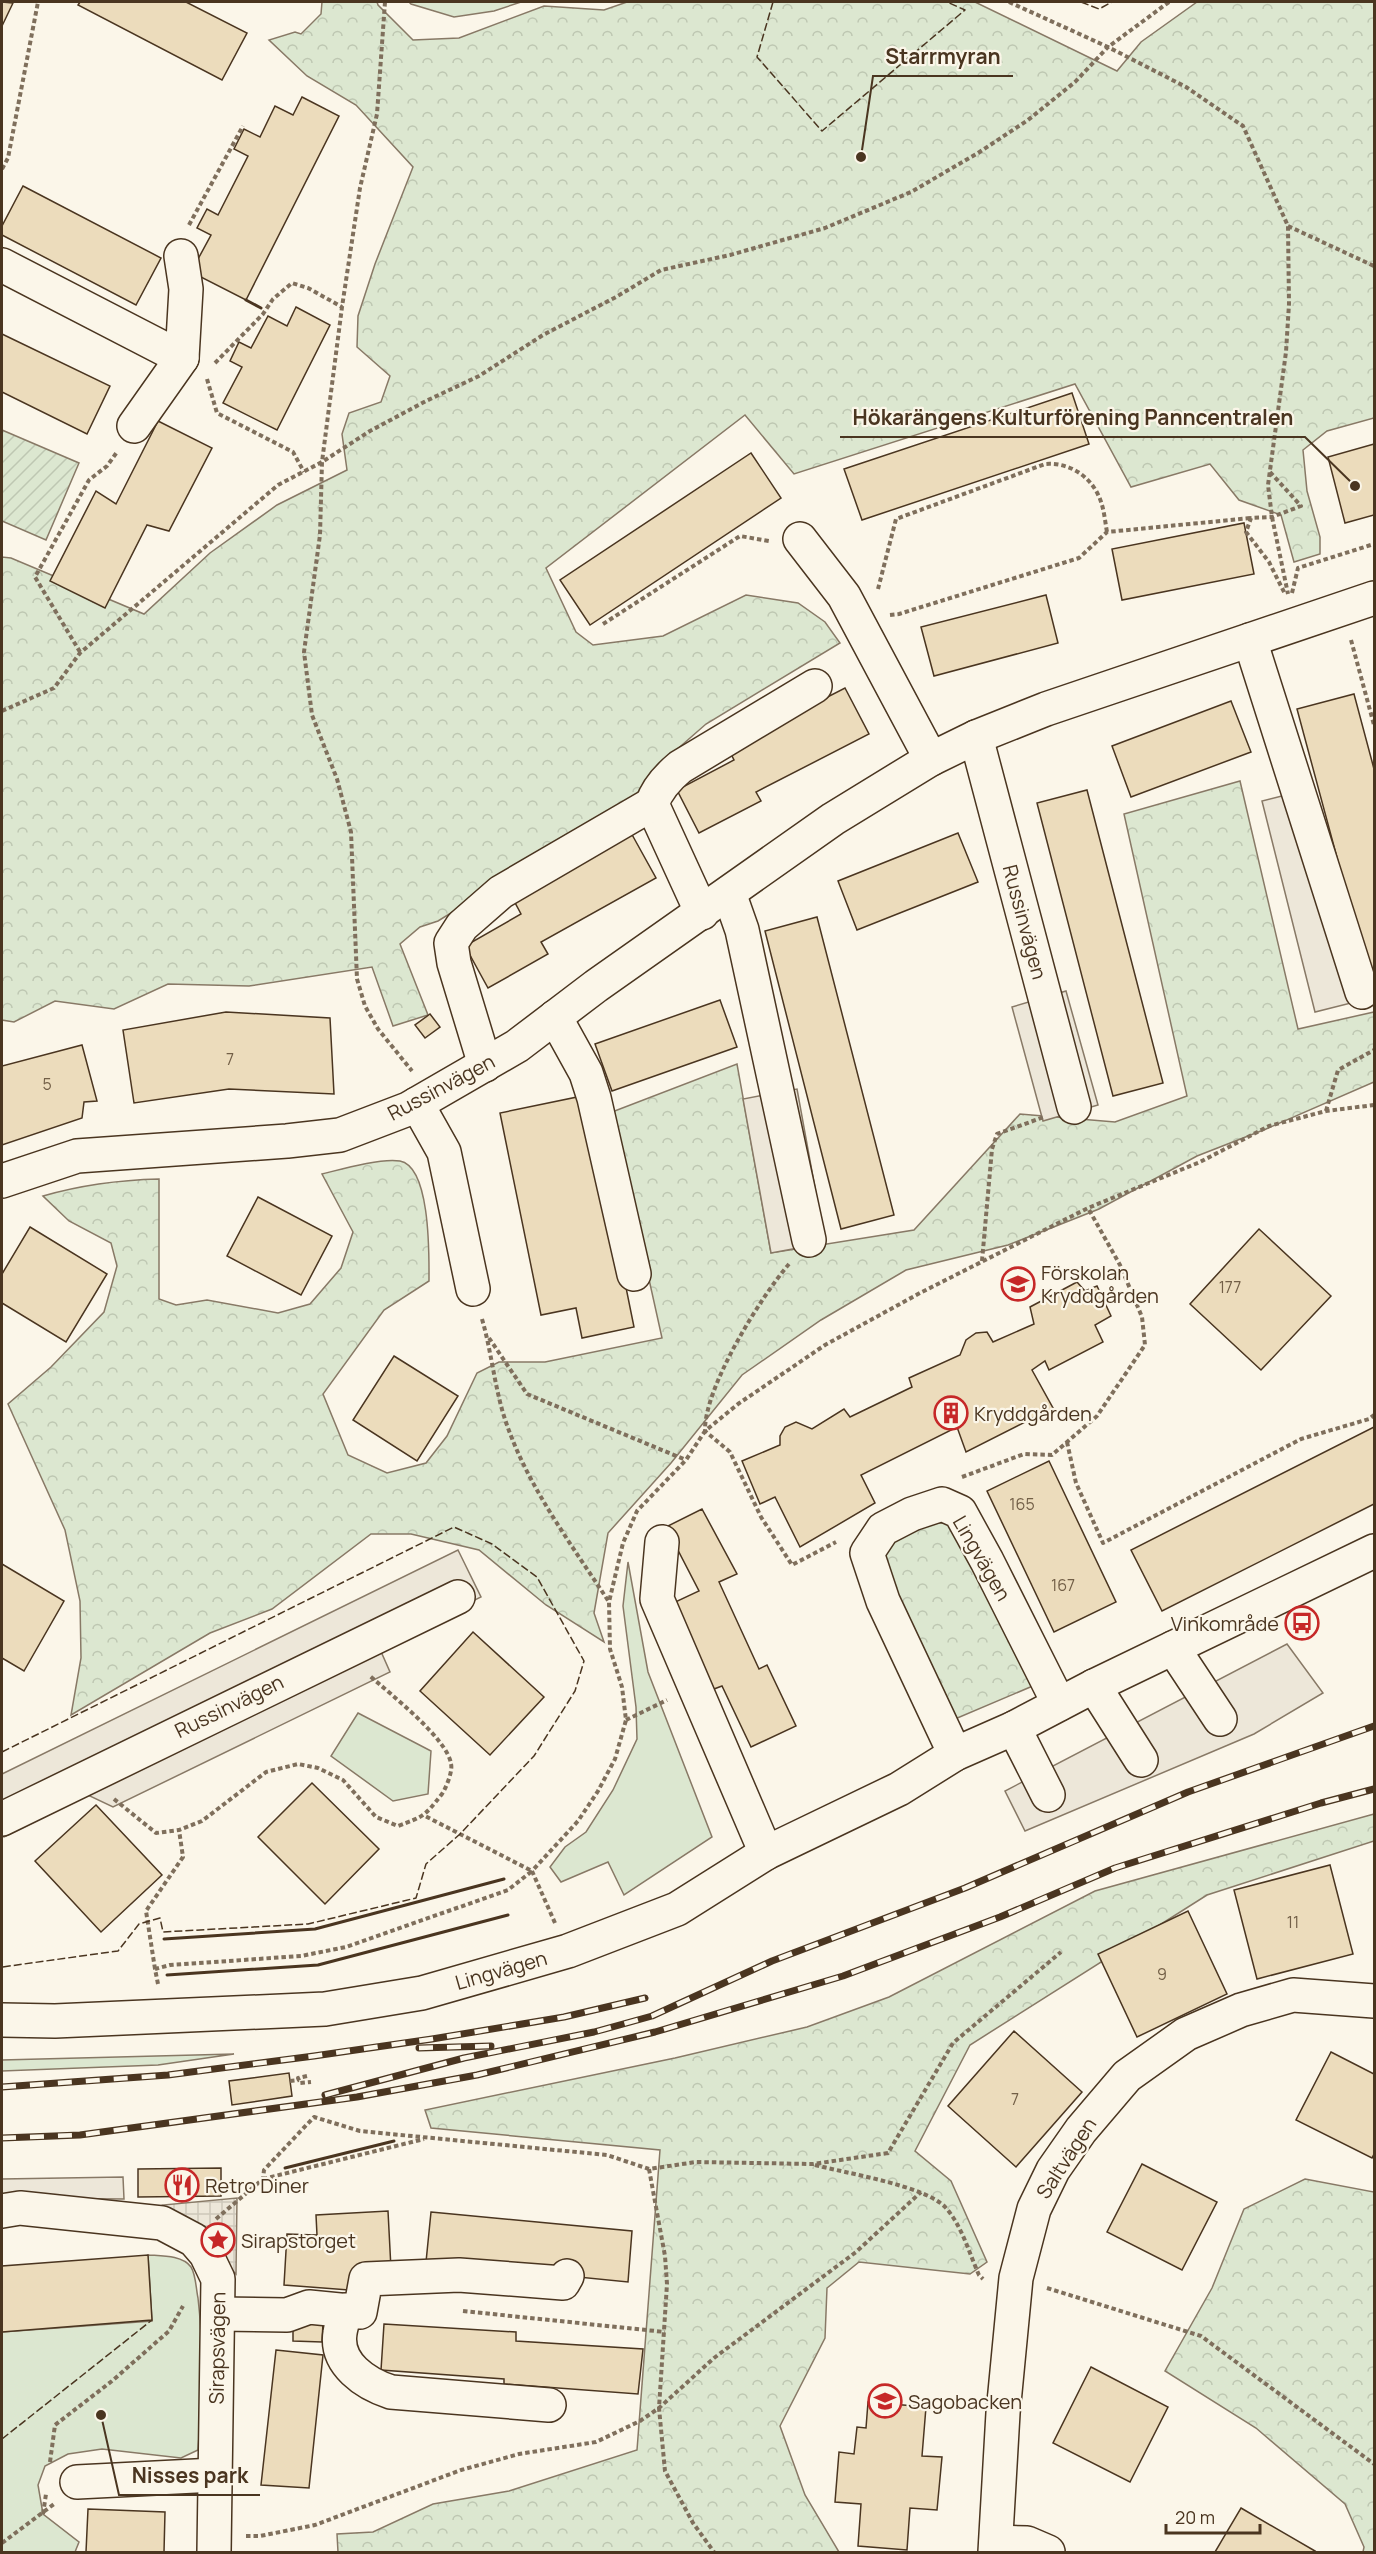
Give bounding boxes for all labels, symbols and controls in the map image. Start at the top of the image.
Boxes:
callout: Starrmyran [873,37,1013,76]
text: Starrmyran [885,42,1001,70]
callout: Hökarängens Kulturförening Panncentralen [840,398,1305,437]
text: Hökarängens Kulturförening Panncentralen [853,403,1293,431]
street label: Russinvägen [997,862,1053,982]
street label: Russinvägen [383,1047,499,1127]
house number: 7 [226,1048,234,1070]
house number: 5 [42,1073,52,1095]
place label: Förskolan Kryddgården [1041,1259,1159,1309]
school or university icon: Förskolan Kryddgården [1000,1266,1036,1302]
house number: 177 [1219,1276,1241,1298]
building icon: Kryddgården [933,1395,969,1431]
place label: Kryddgården [974,1400,1092,1427]
house number: 165 [1009,1493,1035,1515]
street label: Lingvägen [947,1510,1017,1606]
house number: 167 [1051,1574,1075,1596]
bus stop icon: Vinkområde [1284,1605,1320,1641]
place label: Vinkområde [1171,1610,1279,1637]
street label: Russinvägen [170,1668,288,1744]
house number: 11 [1287,1911,1299,1933]
street label: Lingvägen [452,1944,550,1996]
house number: 9 [1157,1963,1167,1985]
house number: 7 [1011,2088,1019,2110]
street label: Saltvägen [1030,2112,1102,2204]
restaurant icon: Retro Diner [164,2167,200,2203]
place label: Retro Diner [205,2172,309,2199]
place icon: Sirapstorget [200,2222,236,2258]
place label: Sirapstorget [241,2227,356,2254]
street label: Sirapsvägen [203,2291,231,2405]
school or university icon: Sagobacken [867,2383,903,2419]
place label: Sagobacken [908,2388,1022,2415]
callout: Nisses park [119,2456,260,2495]
text: Nisses park [132,2461,249,2489]
scale bar [1166,2497,1260,2535]
text: 20 m [1175,2505,1215,2529]

